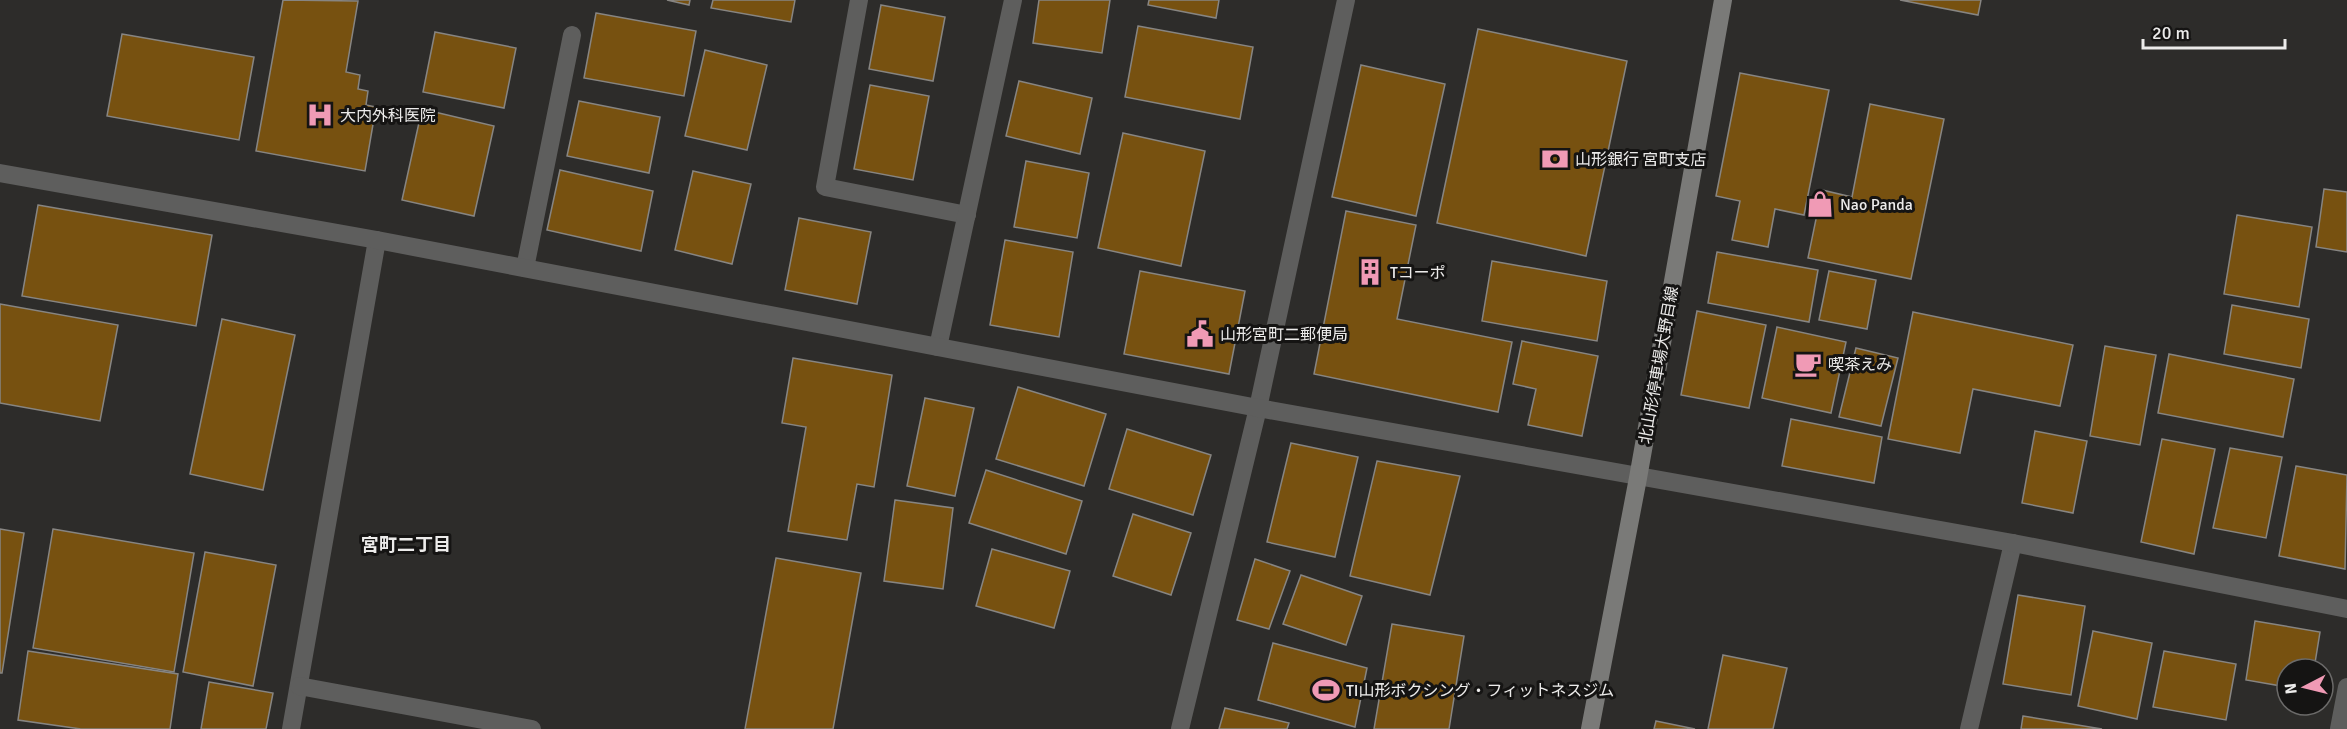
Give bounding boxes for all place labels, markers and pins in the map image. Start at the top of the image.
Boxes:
hospital icon: 大内外科医院 [305,100,335,130]
place label: 大内外科医院 [340,106,436,126]
bank icon: 山形銀行 宮町支店 [1540,144,1570,174]
place label: 山形銀行 宮町支店 [1575,150,1707,170]
shop icon: Nao Panda [1805,189,1835,219]
place label: Nao Panda [1840,195,1913,215]
building icon: Tコーポ [1355,257,1385,287]
place label: Tコーポ [1390,263,1446,283]
public building icon: 山形宮町二郵便局 [1185,319,1215,349]
place label: 山形宮町二郵便局 [1220,325,1348,345]
cafe icon: 喫茶えみ [1793,349,1823,379]
place label: 喫茶えみ [1828,355,1892,375]
sports icon: TI山形ボクシング・フィットネスジム [1311,675,1341,705]
place label: TI山形ボクシング・フィットネスジム [1346,681,1614,701]

